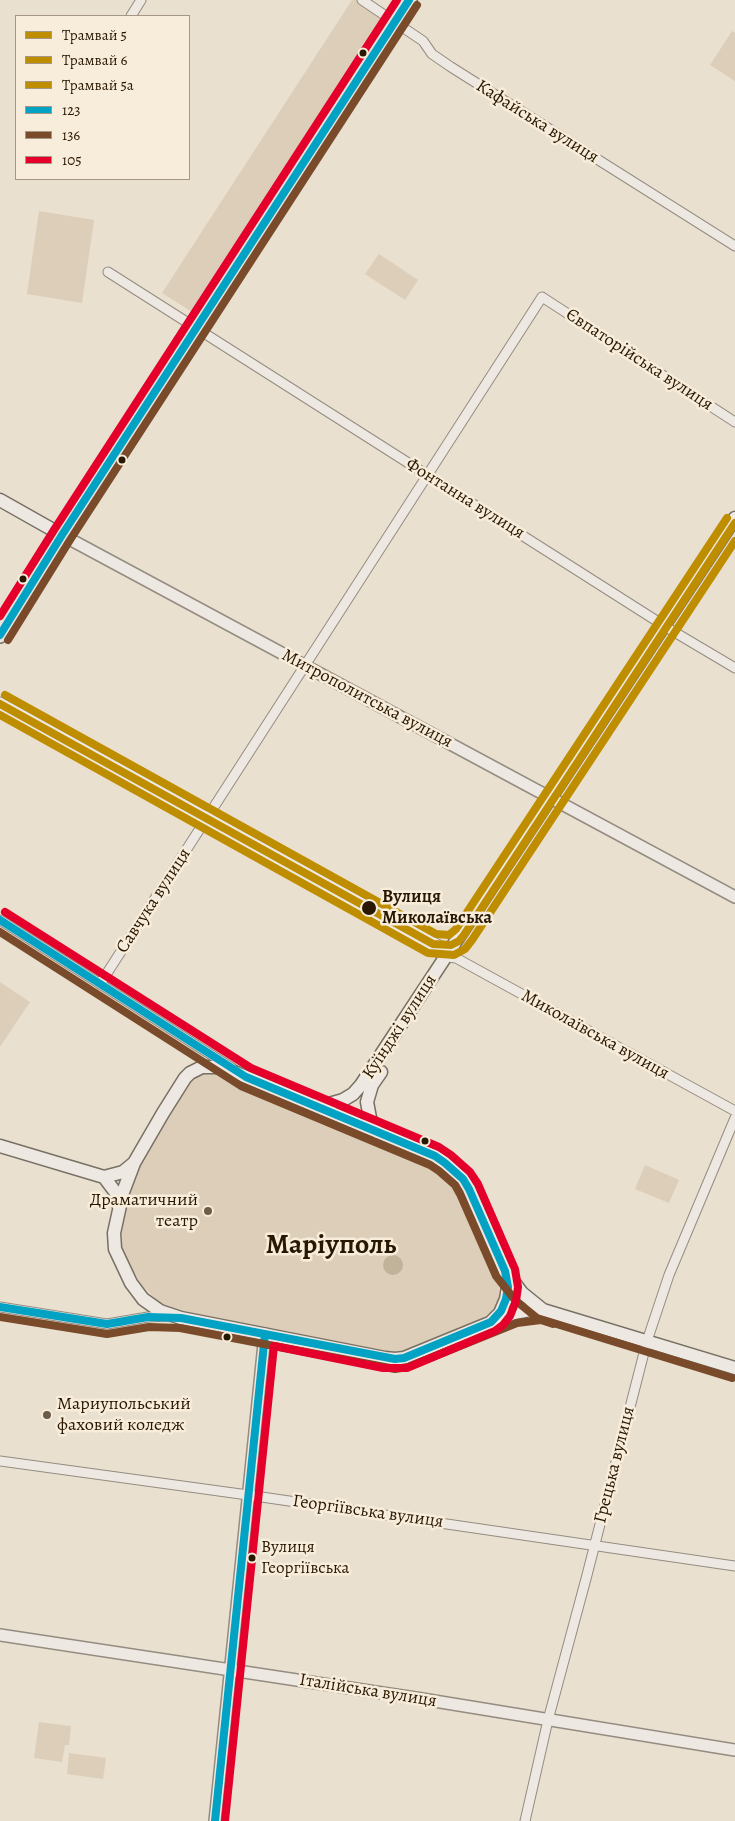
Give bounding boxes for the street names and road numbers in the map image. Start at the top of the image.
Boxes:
street label: Кафайська вулиця [472,76,602,168]
street label: Євпаторійська вулиця [561,304,717,416]
street label: Фонтанна вулиця [401,454,529,544]
street label: Митрополитська вулиця [278,645,456,753]
street label: Савчука вулиця [112,845,196,957]
street label: Куїнджі вулиця [358,971,442,1083]
street label: Миколаївська вулиця [517,985,673,1085]
street label: Грецька вулиця [590,1404,640,1526]
street label: Георгіївська вулиця [291,1491,445,1533]
street label: Італійська вулиця [298,1669,438,1713]

